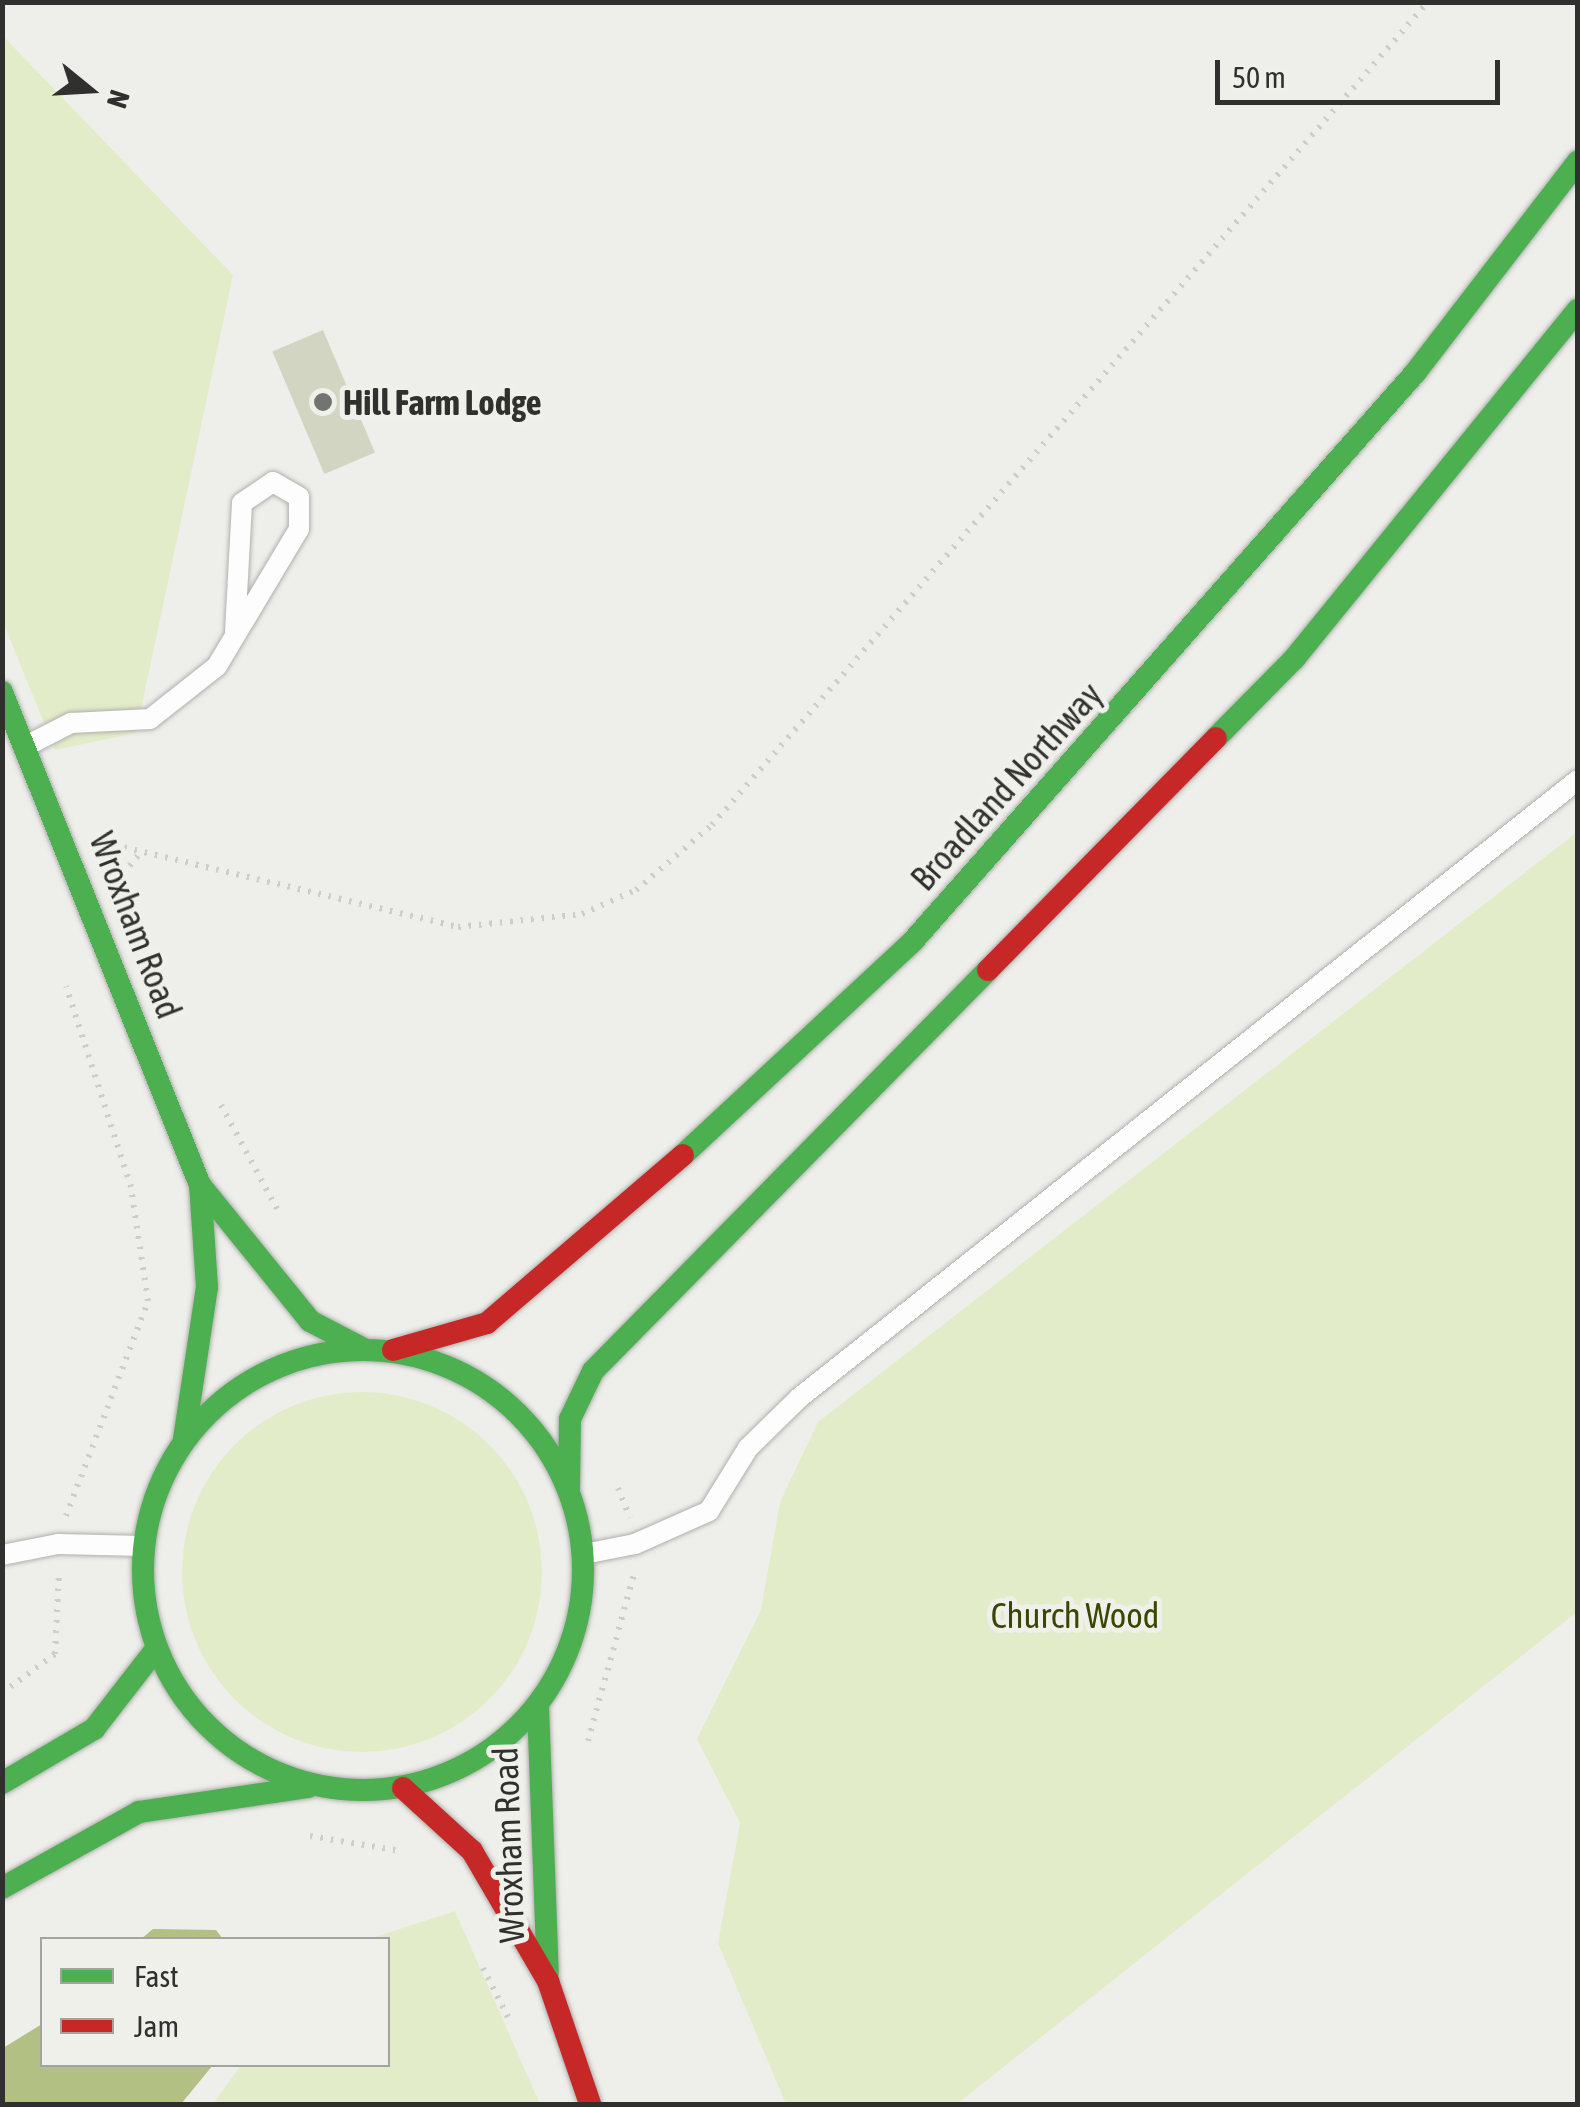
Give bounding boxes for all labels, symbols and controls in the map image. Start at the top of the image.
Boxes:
north arrow [40,40,140,140]
scale bar [1220,40,1505,102]
text: 50 m [1232,60,1286,94]
text: N [101,86,136,112]
place label: Hill Farm Lodge [343,381,542,423]
marker: Hill Farm Lodge [312,391,334,413]
street label: Broadland Northway [902,673,1110,899]
street label: Wroxham Road [81,826,191,1024]
park label: Church Wood [991,1594,1159,1636]
street label: Wroxham Road [484,1746,532,1944]
legend [40,1937,390,2067]
text: Fast [134,1959,179,1993]
text: Jam [134,2009,179,2043]

